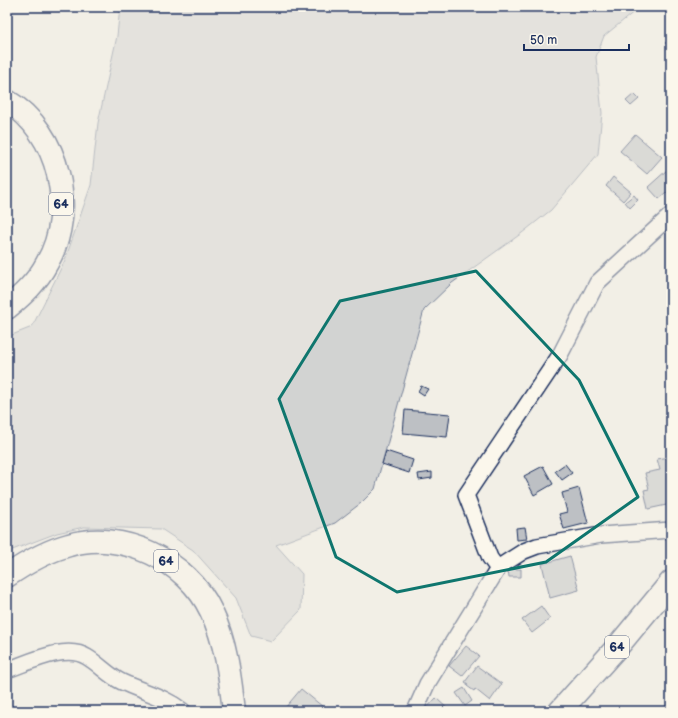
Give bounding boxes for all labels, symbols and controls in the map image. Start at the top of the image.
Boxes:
scale bar [524,26,629,52]
text: 50 m [530,33,557,48]
road number: 64 [49,193,73,215]
road number: 64 [154,550,178,572]
road number: 64 [605,636,629,658]

